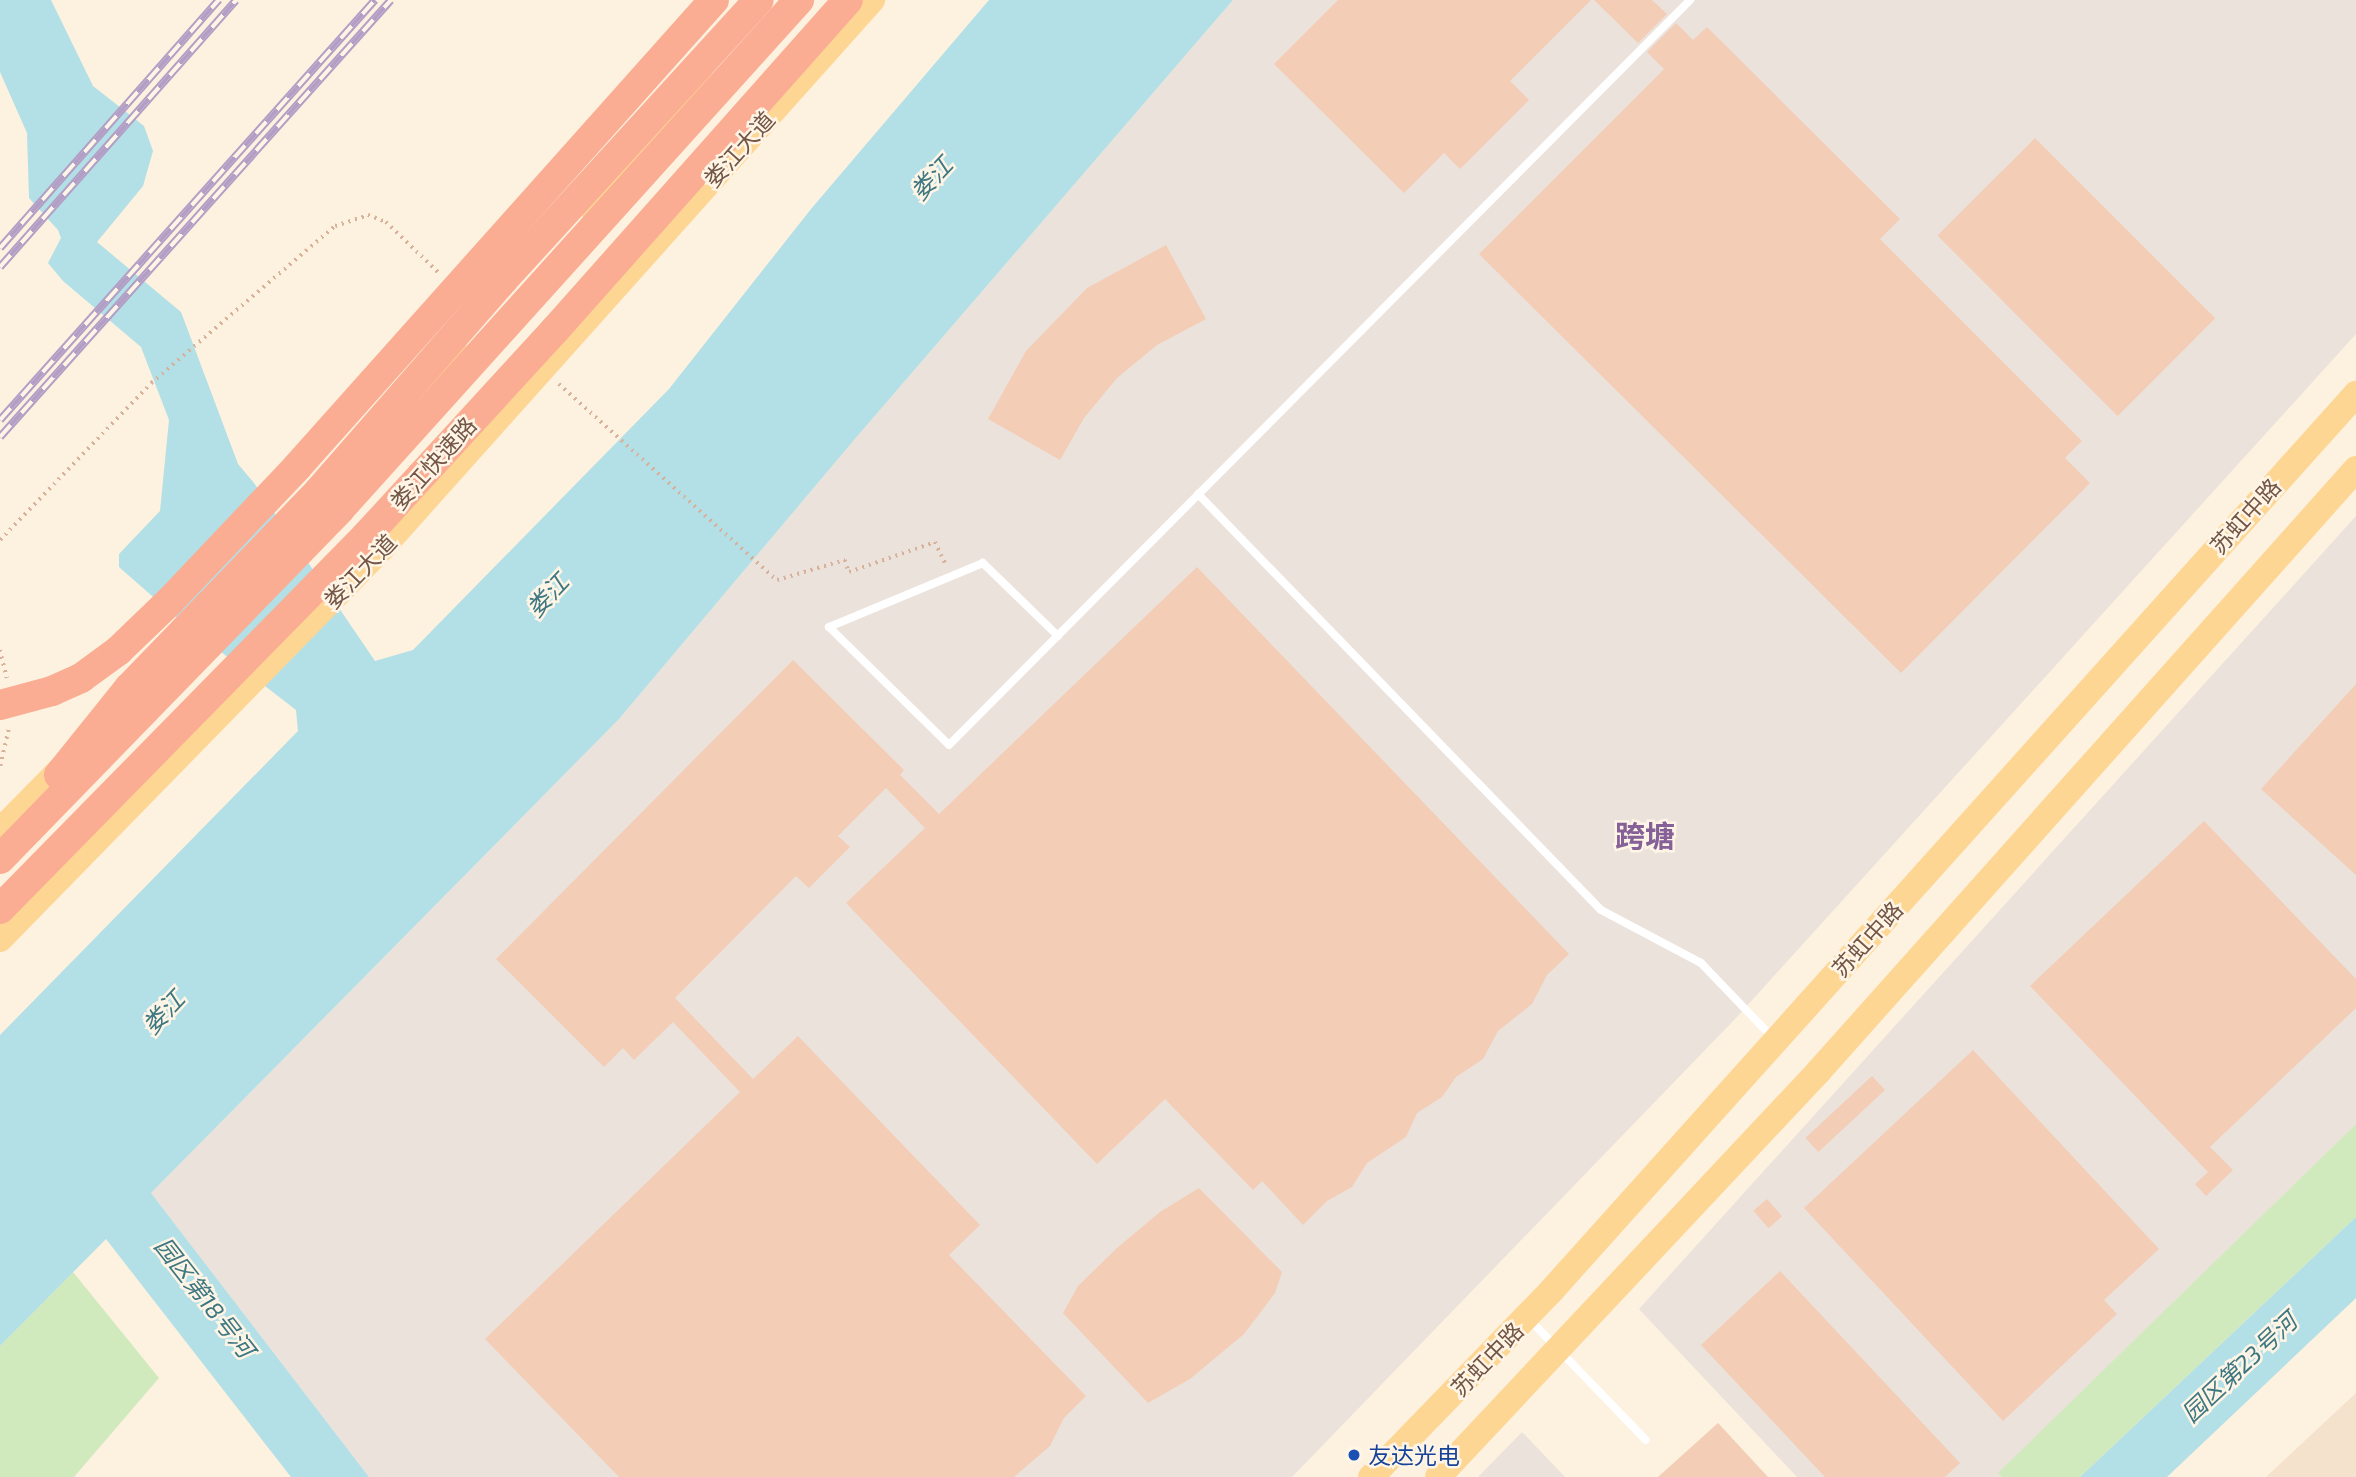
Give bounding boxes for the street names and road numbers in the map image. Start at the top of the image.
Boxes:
street label: 娄江大道 [698,106,780,192]
street label: 娄江快速路 [384,411,482,515]
street label: 苏虹中路 [2204,473,2286,559]
street label: 娄江大道 [318,528,402,614]
street label: 苏虹中路 [1826,896,1908,982]
street label: 苏虹中路 [1445,1316,1529,1402]

